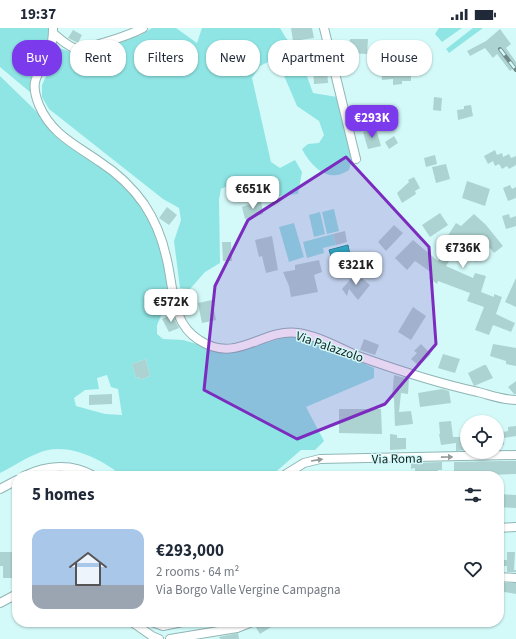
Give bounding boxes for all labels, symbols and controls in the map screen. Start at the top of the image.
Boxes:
text: 19:37 [20,4,56,25]
chip: Buy [12,40,62,76]
chip: Rent [70,40,126,76]
chip: Filters [134,40,198,76]
chip: New [206,40,260,76]
chip: Apartment [268,40,359,76]
chip: House [367,40,432,76]
pin: €293K [344,105,400,139]
text: €293K [354,109,390,127]
pin: €651K [225,176,281,210]
text: €651K [235,180,271,198]
pin: €736K [435,235,491,269]
text: €736K [445,239,481,257]
pin: €321K [328,252,384,286]
text: €321K [338,256,374,274]
pin: €572K [143,289,199,323]
text: €572K [153,293,189,311]
street label: Via Palazzolo [293,327,366,367]
map controls [460,415,504,459]
button: locate [460,415,504,459]
street label: Via Roma [372,450,423,468]
one-way arrow [441,454,454,460]
one-way arrow [311,457,324,463]
text: 5 homes [32,483,94,507]
icon: filters [462,484,484,506]
text: €293,000 [156,539,224,563]
icon: home [64,545,112,593]
icon: heart [462,558,484,580]
text: 2 rooms · 64 m² [156,563,239,581]
text: Via Borgo Valle Vergine Campagna [156,581,341,599]

